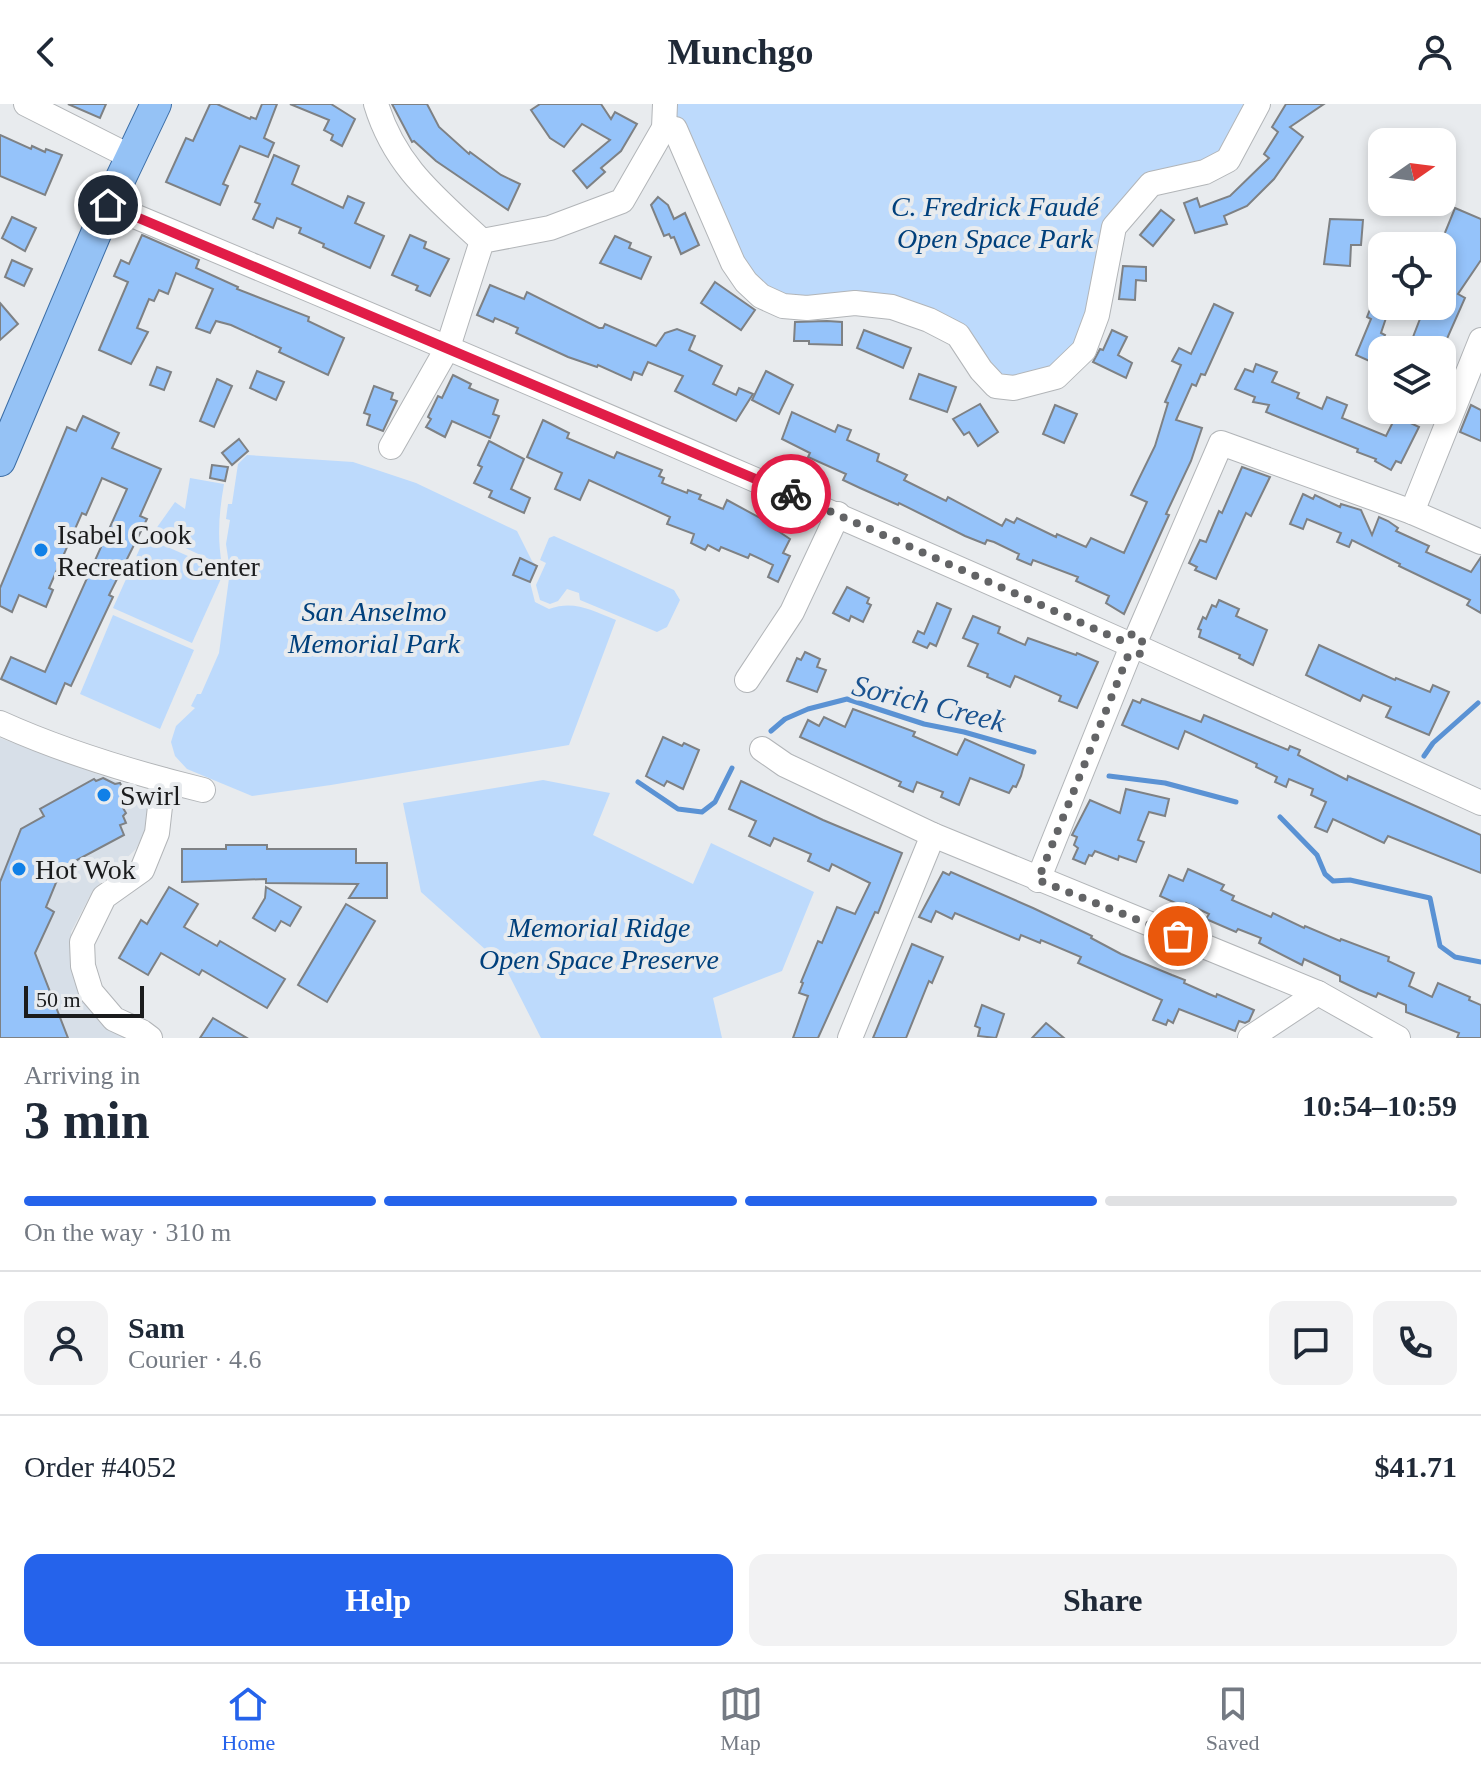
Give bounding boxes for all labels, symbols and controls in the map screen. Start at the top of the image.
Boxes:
icon: back [24,30,68,74]
icon: person [1413,30,1457,74]
text: Munchgo [667,32,814,72]
north arrow [1368,128,1456,216]
map controls [1368,128,1456,424]
pin [74,171,142,239]
icon: home [86,183,130,227]
park label: C. Fredrick Faudé Open Space Park [891,191,1101,254]
button: locate [1368,232,1456,320]
button: layers [1368,336,1456,424]
courier [751,454,831,534]
icon: bike [769,472,813,516]
place label: Isabel Cook Recreation Center [57,519,261,582]
marker: Isabel Cook Recreation Center [32,541,50,559]
park label: San Anselmo Memorial Park [287,596,460,659]
water label: Sorich Creek [849,668,1010,738]
place label: Swirl [120,780,181,811]
marker: Swirl [95,786,113,804]
place label: Hot Wok [35,854,136,885]
marker: Hot Wok [10,860,28,878]
pin [1144,902,1212,970]
park label: Memorial Ridge Open Space Preserve [479,912,719,975]
icon: bag [1156,914,1200,958]
scale bar [24,982,144,1018]
text: 50 m [36,987,81,1012]
text: Arriving in [24,1061,140,1090]
text: 10:54–10:59 [1302,1089,1457,1122]
text: 3 min [24,1092,150,1149]
text: On the way · 310 m [24,1218,231,1247]
button: person [24,1301,108,1385]
button: chat [1269,1301,1353,1385]
button: phone [1373,1301,1457,1385]
text: Sam [128,1311,185,1344]
text: Courier · 4.6 [128,1345,262,1374]
text: Order #4052 [24,1450,176,1483]
text: $41.71 [1375,1450,1457,1483]
button: Help [24,1554,733,1646]
button: Share [749,1554,1457,1646]
tab: Home [222,1682,275,1756]
tab: Map [719,1682,763,1756]
tab: Saved [1206,1682,1259,1756]

